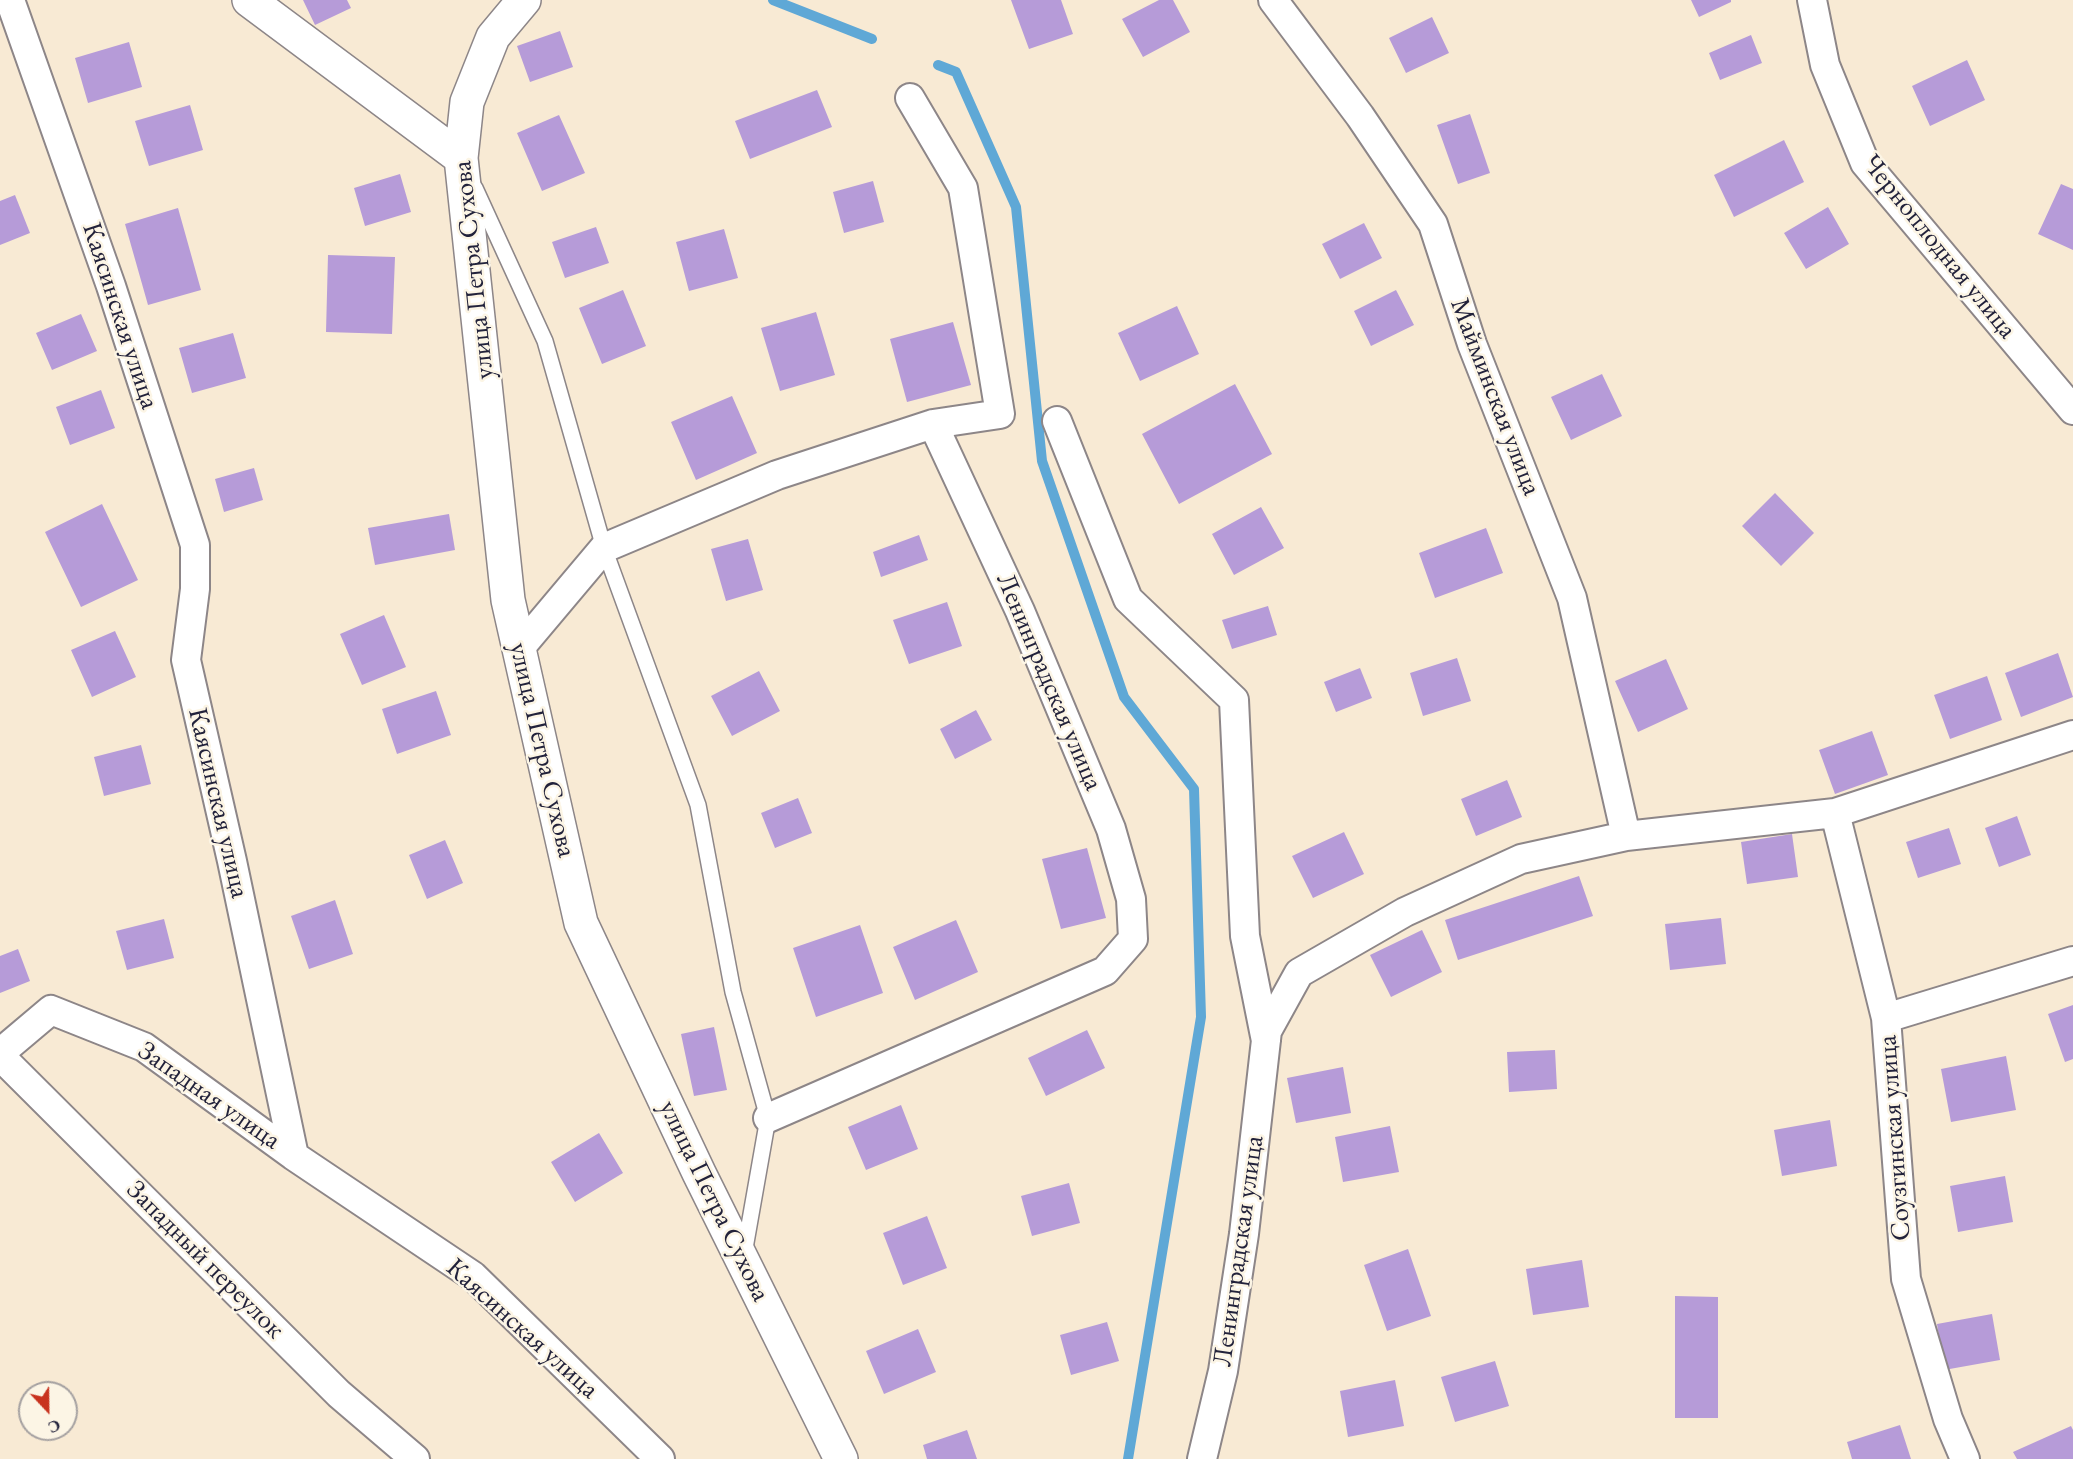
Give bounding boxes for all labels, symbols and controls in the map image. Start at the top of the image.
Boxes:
street label: Черноплодная улица [1855,149,2023,345]
street label: улица Петра Сухова [446,159,502,381]
street label: Каясинская улица [75,219,165,413]
street label: Майминская улица [1443,294,1547,500]
street label: Ленинградская улица [989,569,1109,795]
street label: улица Петра Сухова [502,639,582,861]
street label: Каясинская улица [180,705,256,901]
street label: Соузгинская улица [1872,1034,1918,1242]
street label: Западная улица [131,1035,287,1157]
street label: улица Петра Сухова [651,1095,777,1307]
street label: Ленинградская улица [1207,1134,1271,1368]
street label: Западный переулок [119,1174,291,1346]
street label: Каясинская улица [439,1252,605,1406]
north arrow [18,1381,78,1441]
text: С [45,1414,63,1438]

